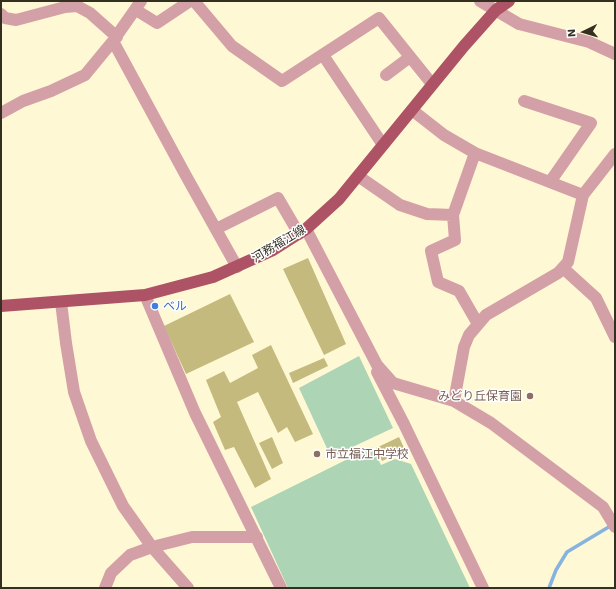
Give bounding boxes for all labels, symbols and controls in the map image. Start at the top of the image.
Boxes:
north arrow [564,12,604,52]
text: N [565,28,578,38]
street label: 河務福江線 [250,222,308,266]
place label: ベル [163,299,187,313]
marker: ベル [150,301,160,311]
place label: みどり丘保育園 [438,389,522,403]
marker: みどり丘保育園 [525,391,535,401]
place label: 市立福江中学校 [325,447,409,461]
marker: 市立福江中学校 [312,449,322,459]

